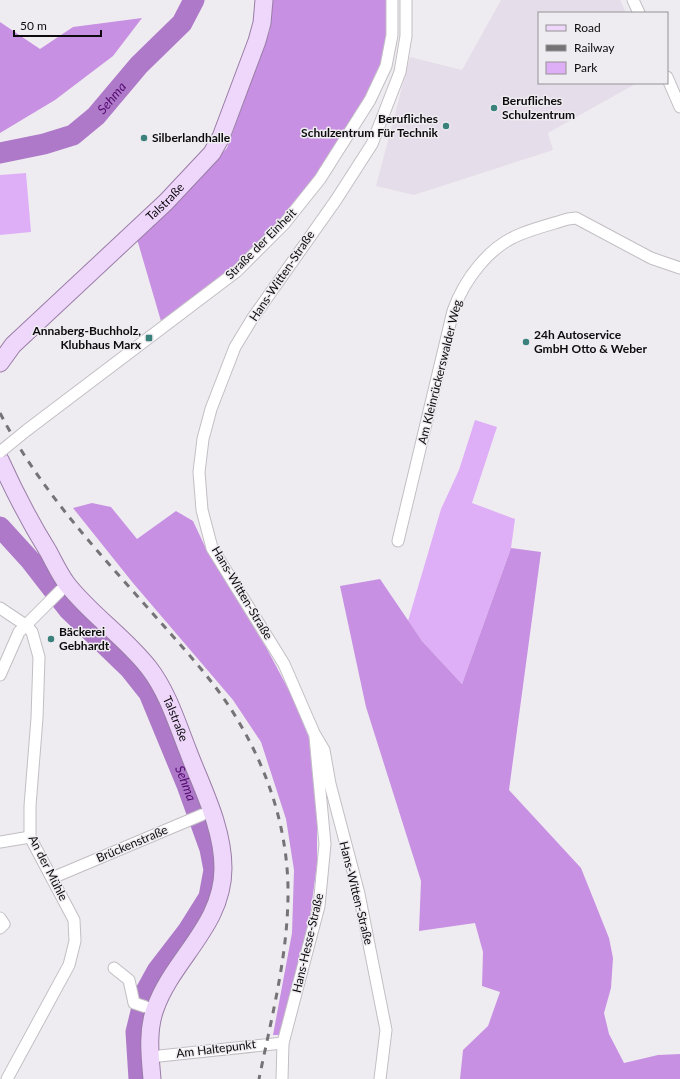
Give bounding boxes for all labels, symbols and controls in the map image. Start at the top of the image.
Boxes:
scale bar [14,12,101,38]
legend [538,12,668,84]
text: 50 m [20,18,47,33]
text: Road [574,20,601,35]
text: Railway [574,40,615,55]
text: Park [574,60,598,75]
water label: Sehma [93,78,130,117]
place label: Berufliches Schulzentrum [502,93,575,122]
marker: Berufliches Schulzentrum [489,103,499,113]
place label: Berufliches Schulzentrum Für Technik [301,111,439,140]
marker: Berufliches Schulzentrum Für Technik [441,121,451,131]
place label: Silberlandhalle [152,130,231,145]
marker: Silberlandhalle [139,133,149,143]
street label: Talstraße [143,180,187,224]
street label: Straße der Einheit [222,205,300,282]
street label: Hans-Witten-Straße [246,228,317,324]
street label: Am Kleinrückerswalder Weg [414,298,465,446]
place label: Annaberg-Buchholz, Klubhaus Marx [32,323,142,352]
place label: 24h Autoservice GmbH Otto & Weber [534,327,647,356]
marker: Annaberg-Buchholz, Klubhaus Marx [144,333,154,343]
marker: 24h Autoservice GmbH Otto & Weber [521,337,531,347]
street label: Hans-Witten-Straße [209,543,276,642]
place label: Bäckerei Gebhardt [59,624,110,653]
marker: Bäckerei Gebhardt [46,634,56,644]
street label: Talstraße [160,693,192,744]
water label: Sehma [172,763,200,803]
street label: Brückenstraße [94,822,170,865]
street label: An der Mühle [25,832,71,903]
street label: Hans-Witten-Straße [336,840,377,946]
street label: Hans-Hesse-Straße [289,892,326,994]
street label: Am Haltepunkt [175,1036,257,1061]

